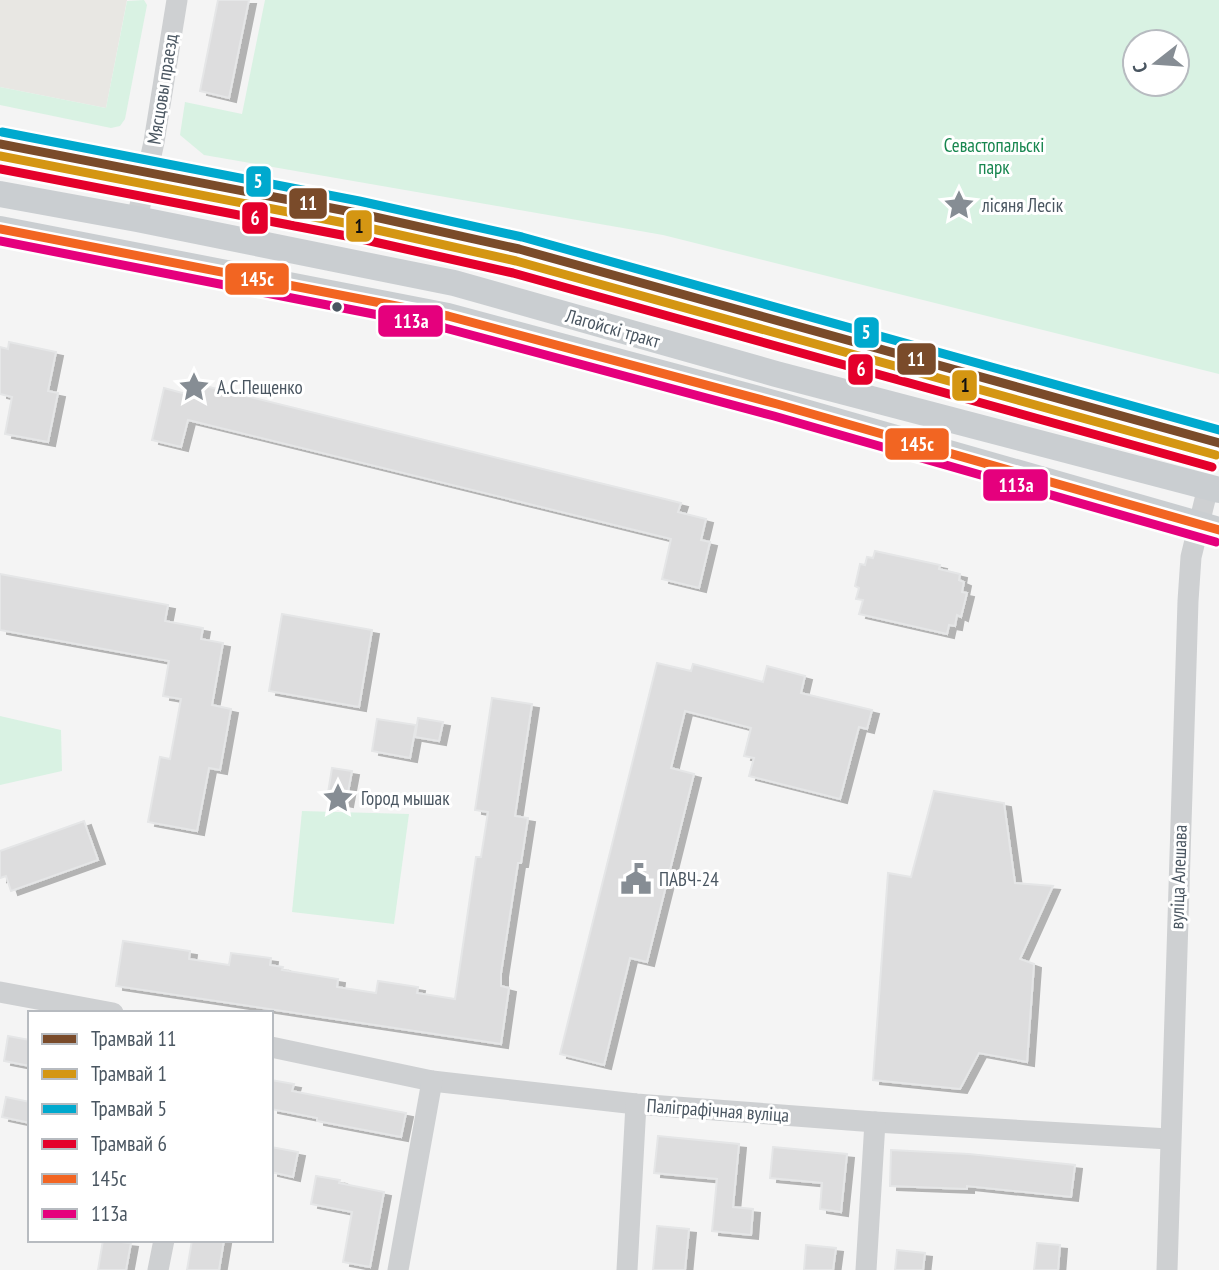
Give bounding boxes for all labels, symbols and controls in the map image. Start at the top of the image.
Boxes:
north arrow [1121,28,1191,98]
street label: Мясцовы праезд [141,31,183,146]
text: С [1127,60,1152,76]
park label: Севастопальскі парк [944,133,1044,179]
line badge: 5 [245,165,272,198]
text: 5 [253,169,263,193]
line badge: 11 [288,187,328,220]
place icon: лісяня Лесік [942,188,976,222]
text: 11 [299,191,317,215]
place label: лісяня Лесік [981,193,1064,217]
line badge: 6 [241,201,269,235]
text: 6 [250,206,260,230]
line badge: 1 [345,209,373,243]
text: 1 [354,214,364,238]
line badge: 145с [224,262,290,296]
text: 145с [240,267,274,291]
unlabelled marker [330,300,344,314]
street label: Лагойскі тракт [562,303,664,353]
line badge: 113а [377,304,444,338]
text: 113а [393,309,429,333]
line badge: 5 [853,316,880,349]
text: 5 [861,320,871,344]
line badge: 11 [896,342,937,376]
text: 11 [907,347,925,371]
line badge: 6 [847,353,874,386]
text: 6 [856,357,866,381]
line badge: 1 [951,369,978,402]
place icon: А.С.Пещенко [177,370,211,404]
text: 1 [960,373,970,397]
place label: А.С.Пещенко [217,375,303,399]
line badge: 145с [884,427,950,461]
text: 145с [900,432,934,456]
line badge: 113а [982,468,1049,502]
text: 113а [998,473,1034,497]
place icon: Город мышак [321,781,355,815]
place label: Город мышак [361,786,450,810]
street label: вуліца Алешава [1164,824,1192,930]
public building icon: ПАВЧ-24 [619,862,653,896]
place label: ПАВЧ-24 [659,867,719,891]
legend [28,1011,273,1242]
text: Трамвай 11 [91,1025,176,1052]
text: Трамвай 1 [91,1060,167,1087]
street label: Паліграфічная вуліца [646,1093,790,1127]
text: Трамвай 5 [91,1095,167,1122]
text: Трамвай 6 [91,1130,167,1157]
text: 145с [91,1165,127,1192]
text: 113а [91,1200,128,1227]

